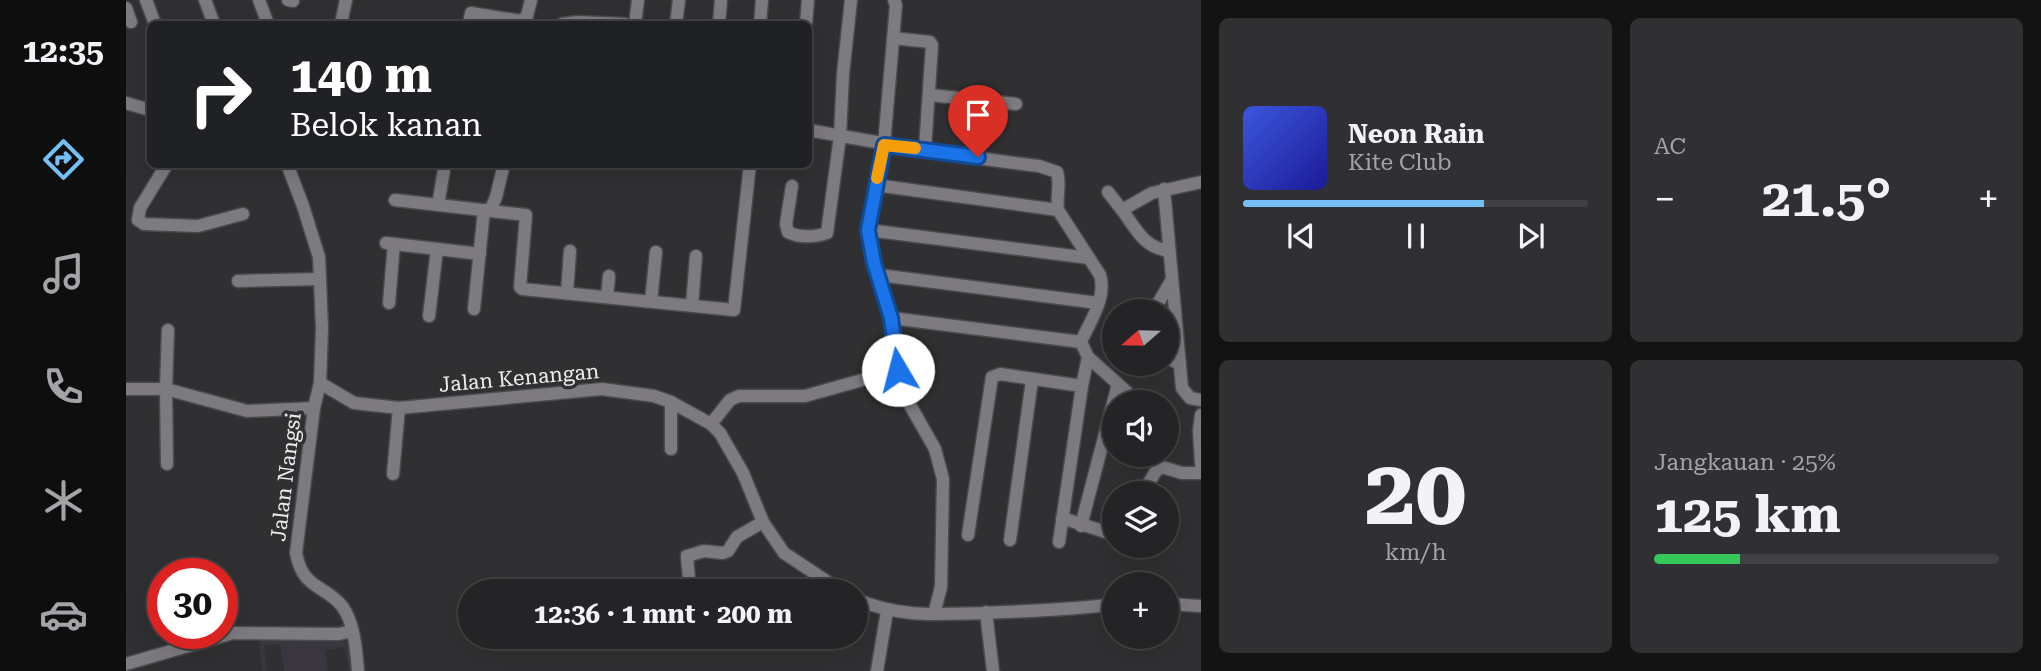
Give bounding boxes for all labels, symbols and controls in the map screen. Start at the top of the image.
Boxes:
text: 12:35 [22,32,104,70]
text: 140 m [290,47,432,104]
icon: right [175,49,266,140]
pin [948,85,1008,157]
icon: arrive [959,96,997,134]
text: Belok kanan [290,106,482,144]
text: Neon Rain [1348,119,1484,149]
text: AC [1654,133,1686,160]
icon: directions [39,135,88,184]
text: Kite Club [1348,149,1452,176]
text: 21.5° [1762,168,1891,229]
text: − [1654,177,1675,221]
text: + [1978,177,1999,221]
icon: previous [1282,217,1320,255]
icon: pause [1397,217,1435,255]
icon: next [1512,217,1550,255]
icon: music [39,249,88,298]
north arrow [1102,299,1180,376]
map controls [1102,299,1179,649]
position arrow [861,333,935,407]
street label: Jalan Kenangan [438,359,601,397]
icon: phone [39,362,88,411]
button: sound [1102,390,1179,467]
street label: Jalan Nangsi [266,411,306,543]
text: 20 [1365,440,1466,546]
text: Jangkauan · 25% [1654,449,1836,476]
icon: climate [39,476,88,525]
button: layers [1102,481,1179,558]
text: 125 km [1654,484,1841,545]
text: km/h [1385,539,1446,566]
speed limit sign: 30 [147,558,238,649]
button: + [1102,572,1179,649]
icon: car [39,590,88,639]
text: 12:36 · 1 mnt · 200 m [534,599,792,629]

